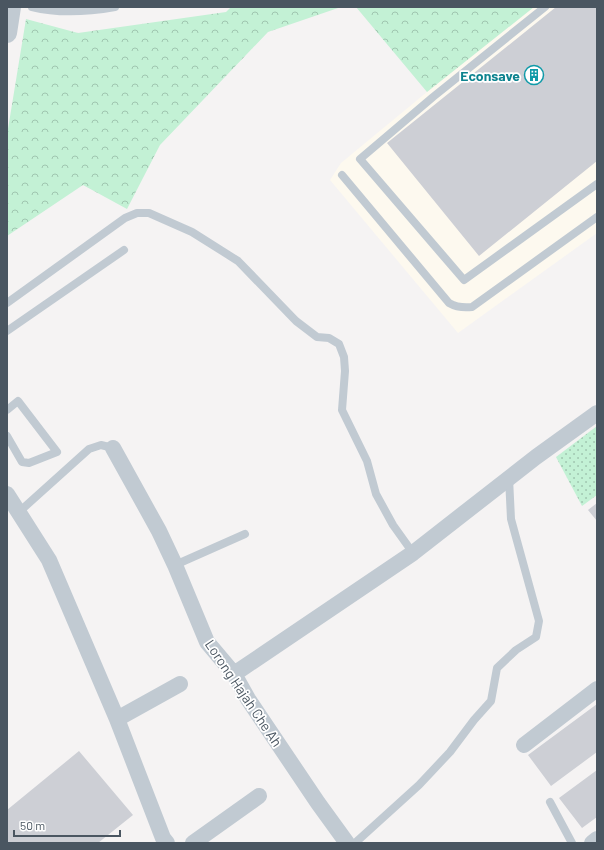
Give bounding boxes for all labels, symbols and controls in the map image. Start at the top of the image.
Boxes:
building icon: Econsave [523,64,545,86]
place label: Econsave [460,67,520,84]
street label: Lorong Hajah Che Ah [202,636,286,750]
scale bar [14,812,120,838]
text: 50 m [20,818,45,832]

